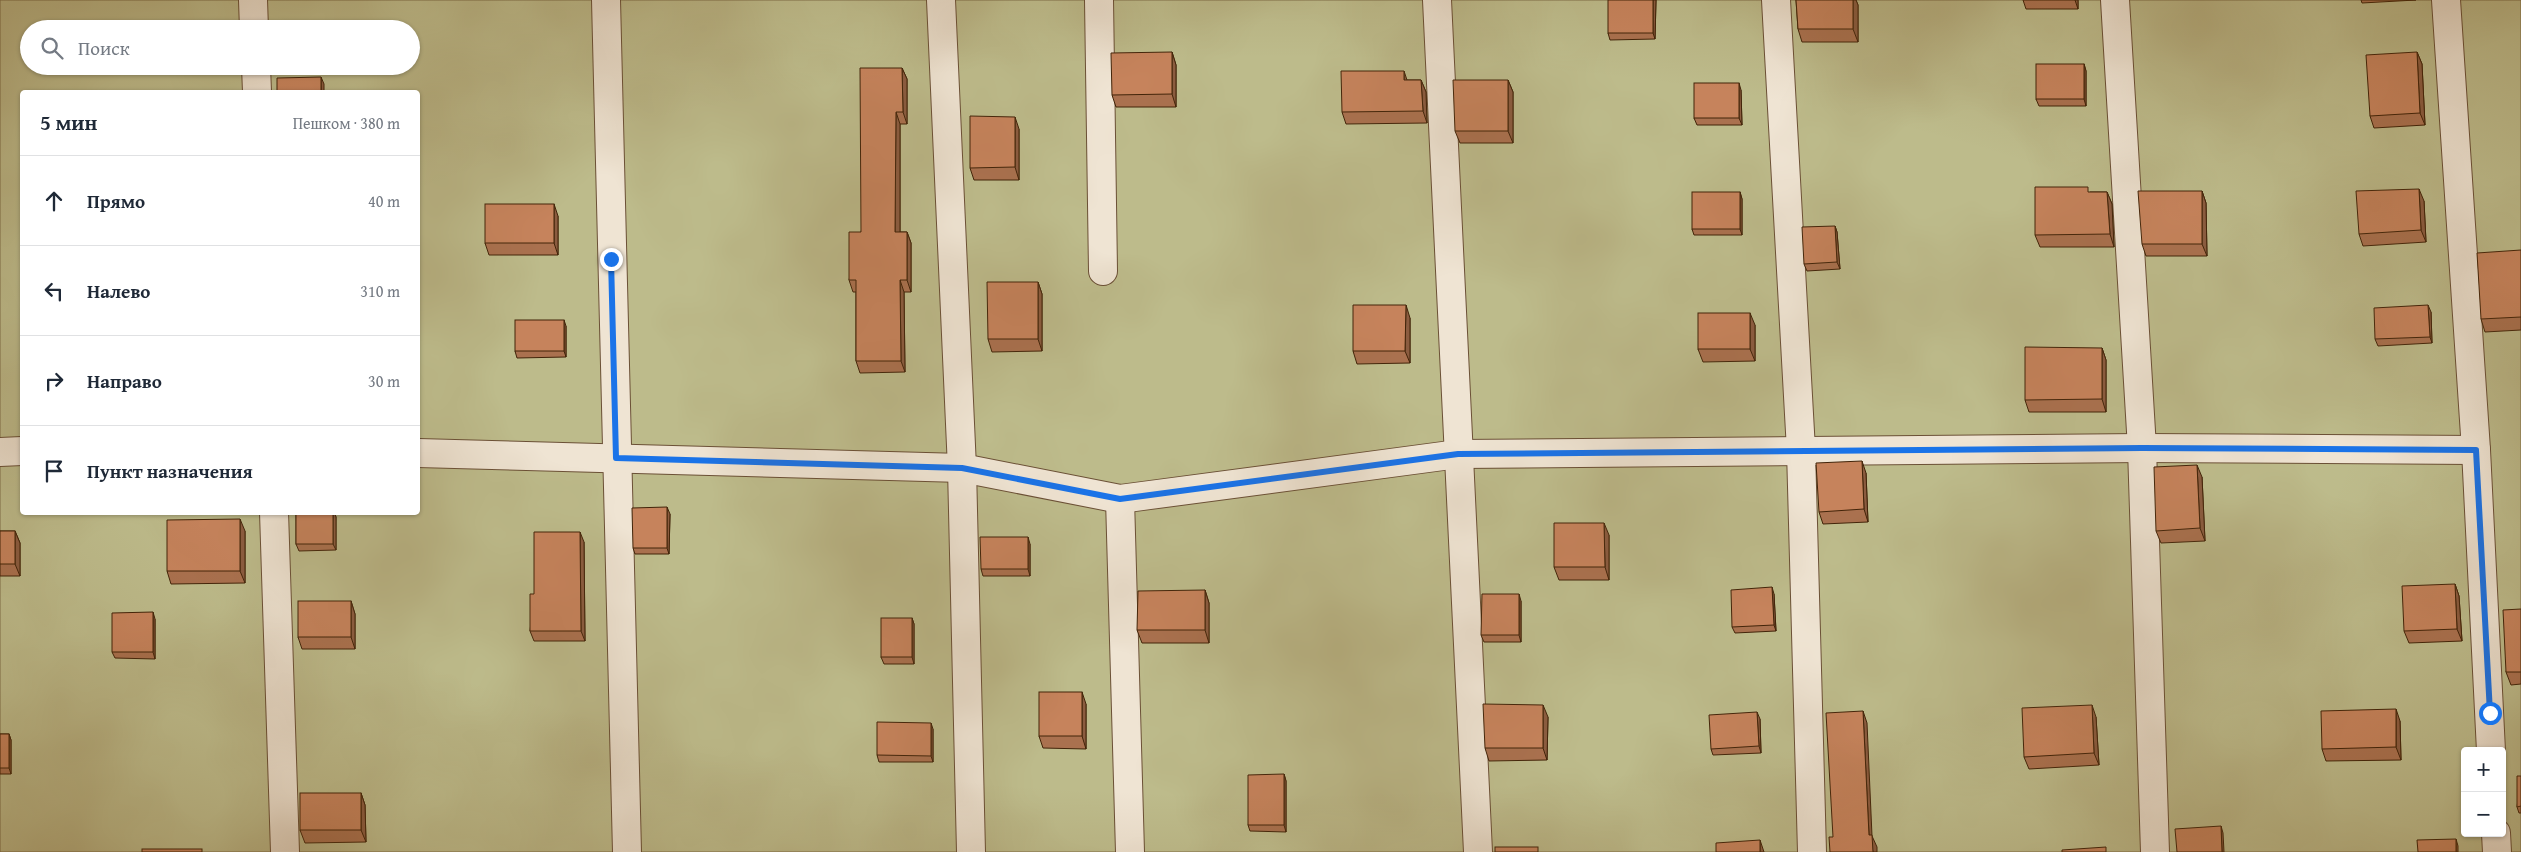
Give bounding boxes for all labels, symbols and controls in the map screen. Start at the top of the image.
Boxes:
search box [20,20,420,75]
icon: search [38,34,66,62]
text: Поиск [78,34,130,62]
text: 5 мин [40,107,97,138]
text: Пешком · 380 m [293,111,400,135]
icon: ahead [40,187,68,215]
text: Прямо [87,187,145,215]
text: 40 m [368,189,400,213]
route end [600,248,623,271]
icon: left [40,277,68,305]
text: Налево [87,277,150,305]
text: 310 m [360,279,400,303]
icon: right [40,367,68,395]
text: Направо [87,367,162,395]
text: 30 m [368,369,400,393]
icon: arrive [40,457,68,485]
text: Пункт назначения [87,457,253,485]
route start [2479,702,2502,725]
map controls [2461,747,2506,837]
button: + [2461,747,2506,792]
button: − [2461,792,2506,837]

